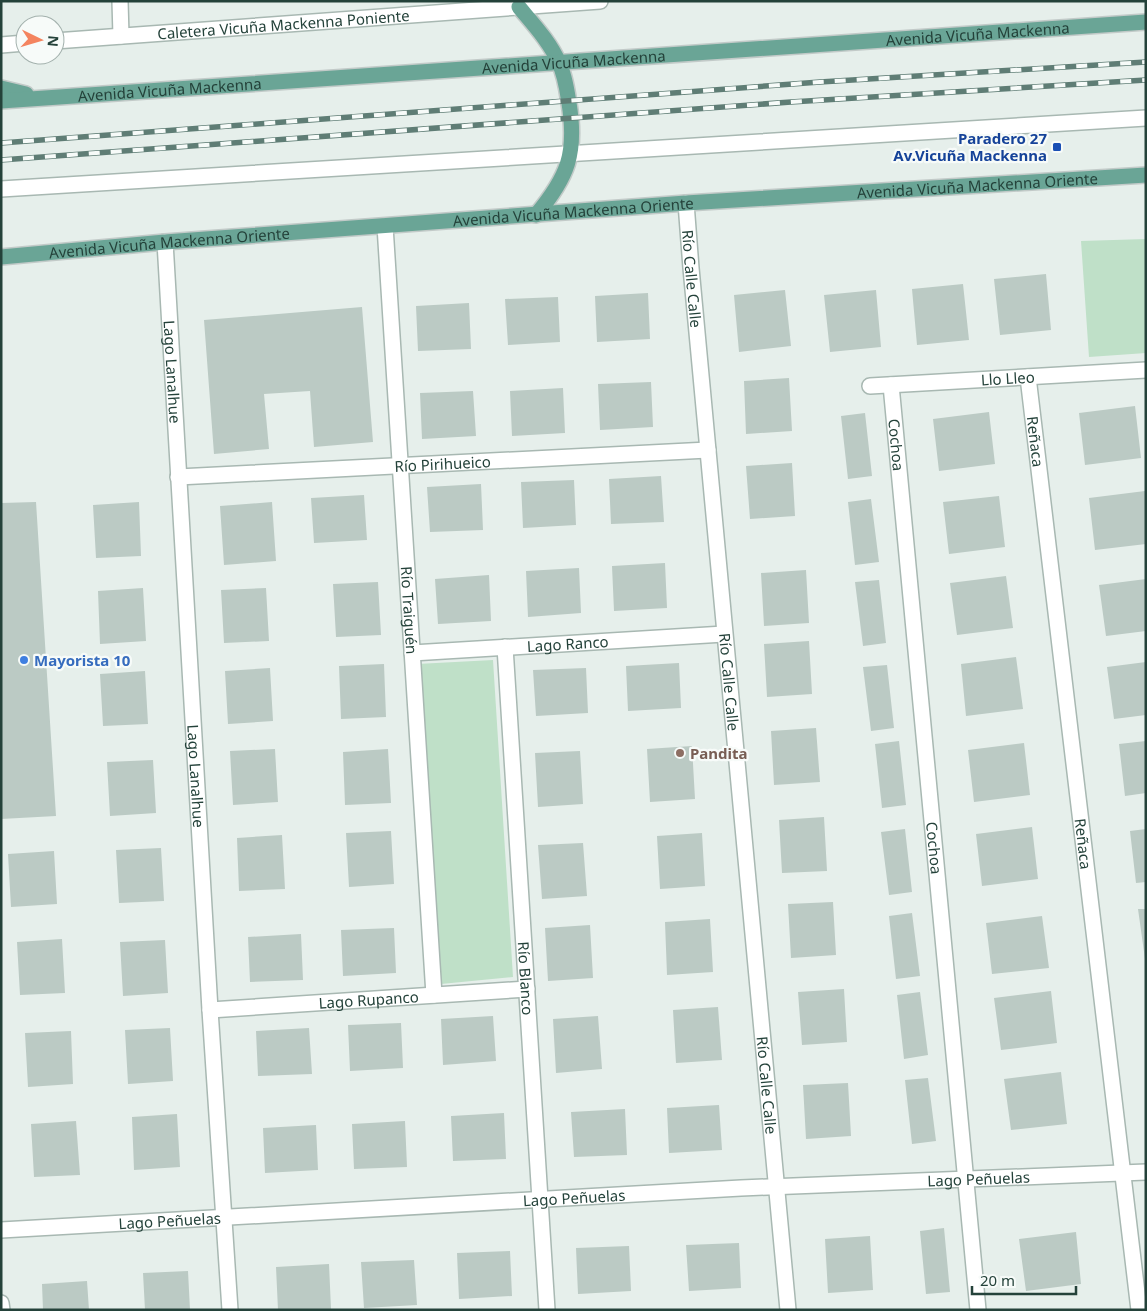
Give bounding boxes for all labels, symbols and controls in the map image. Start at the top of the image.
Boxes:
street label: Caletera Vicuña Mackenna Poniente [157,5,410,43]
north arrow [15,15,65,65]
street label: Avenida Vicuña Mackenna [885,17,1070,50]
text: N [43,35,63,48]
street label: Avenida Vicuña Mackenna [481,45,666,78]
street label: Avenida Vicuña Mackenna [77,73,262,106]
place label: Paradero 27 Av.Vicuña Mackenna [893,128,1047,165]
marker: Paradero 27 Av.Vicuña Mackenna [1051,141,1063,153]
street label: Avenida Vicuña Mackenna Oriente [856,168,1098,203]
street label: Avenida Vicuña Mackenna Oriente [452,193,694,230]
street label: Avenida Vicuña Mackenna Oriente [48,223,290,263]
street label: Río Calle Calle [678,229,707,329]
street label: Lago Lanalhue [160,320,186,424]
street label: Llo Lleo [980,366,1035,390]
street label: Reñaca [1023,415,1049,468]
street label: Cochoa [884,418,909,472]
street label: Río Pirihueico [394,451,491,476]
street label: Río Traiguén [397,566,422,655]
street label: Lago Ranco [526,631,609,656]
street label: Río Calle Calle [715,632,744,732]
place label: Mayorista 10 [34,650,131,670]
marker: Mayorista 10 [18,654,30,666]
street label: Lago Lanalhue [183,724,209,828]
place label: Pandita [690,743,748,763]
marker: Pandita [674,747,686,759]
street label: Reñaca [1071,817,1096,870]
street label: Cochoa [922,821,947,875]
street label: Río Blanco [514,941,538,1016]
street label: Lago Rupanco [318,986,419,1013]
street label: Río Calle Calle [753,1035,782,1135]
street label: Lago Peñuelas [927,1167,1030,1191]
street label: Lago Peñuelas [522,1185,626,1210]
street label: Lago Peñuelas [118,1208,222,1233]
scale bar [972,1264,1076,1296]
text: 20 m [980,1270,1015,1290]

